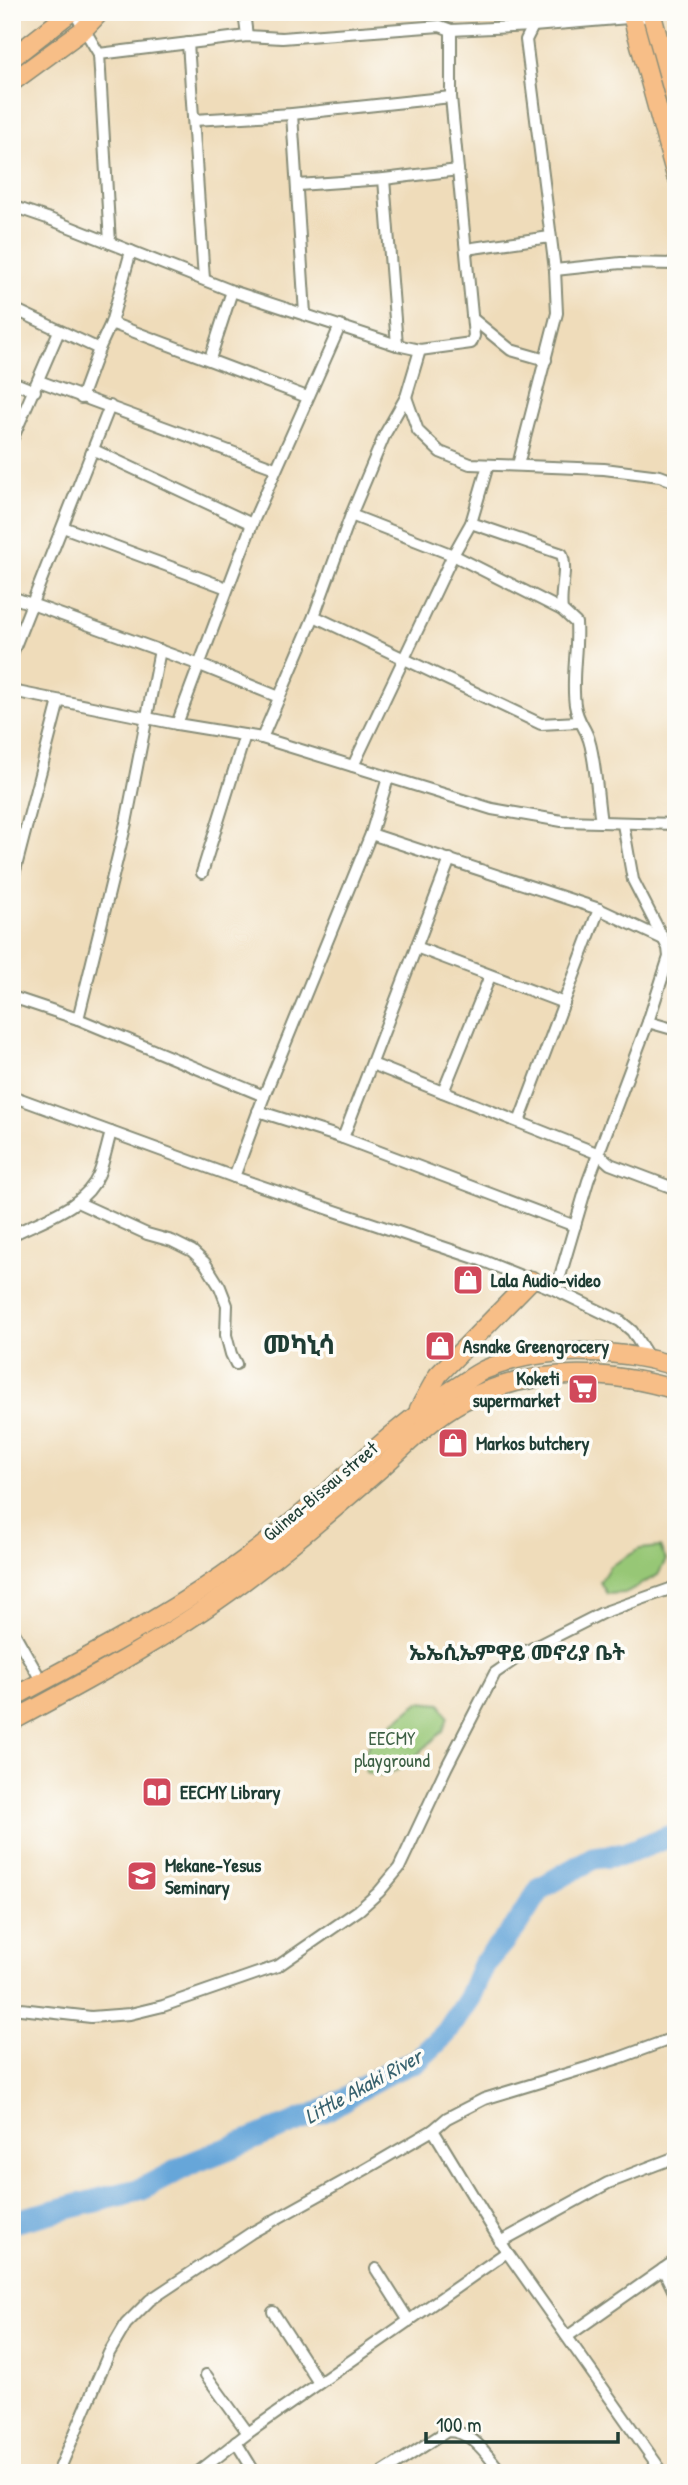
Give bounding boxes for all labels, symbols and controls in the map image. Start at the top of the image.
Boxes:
shop icon: Lala Audio-video [451,1263,485,1297]
place label: Lala Audio-video [491,1267,601,1293]
district label: መካኒሳ [263,1327,335,1362]
shop icon: Asnake Greengrocery [423,1329,457,1363]
place label: Asnake Greengrocery [463,1333,609,1360]
place label: Koketi supermarket [472,1365,561,1414]
supermarket icon: Koketi supermarket [566,1372,600,1406]
shop icon: Markos butchery [436,1426,470,1460]
place label: Markos butchery [476,1430,590,1457]
street label: Guinea-Bissau street [257,1435,383,1547]
district label: ኤኤሲኤምዋይ መኖሪያ ቤት [409,1638,625,1667]
park label: EECMY playground [354,1725,430,1773]
library icon: EECMY Library [140,1775,174,1809]
place label: EECMY Library [180,1779,281,1806]
place label: Mekane-Yesus Seminary [165,1852,262,1901]
school or university icon: Mekane-Yesus Seminary [125,1859,159,1893]
water label: Little Akaki River [299,2040,430,2130]
scale bar [426,2401,618,2445]
text: 100 m [436,2410,482,2439]

